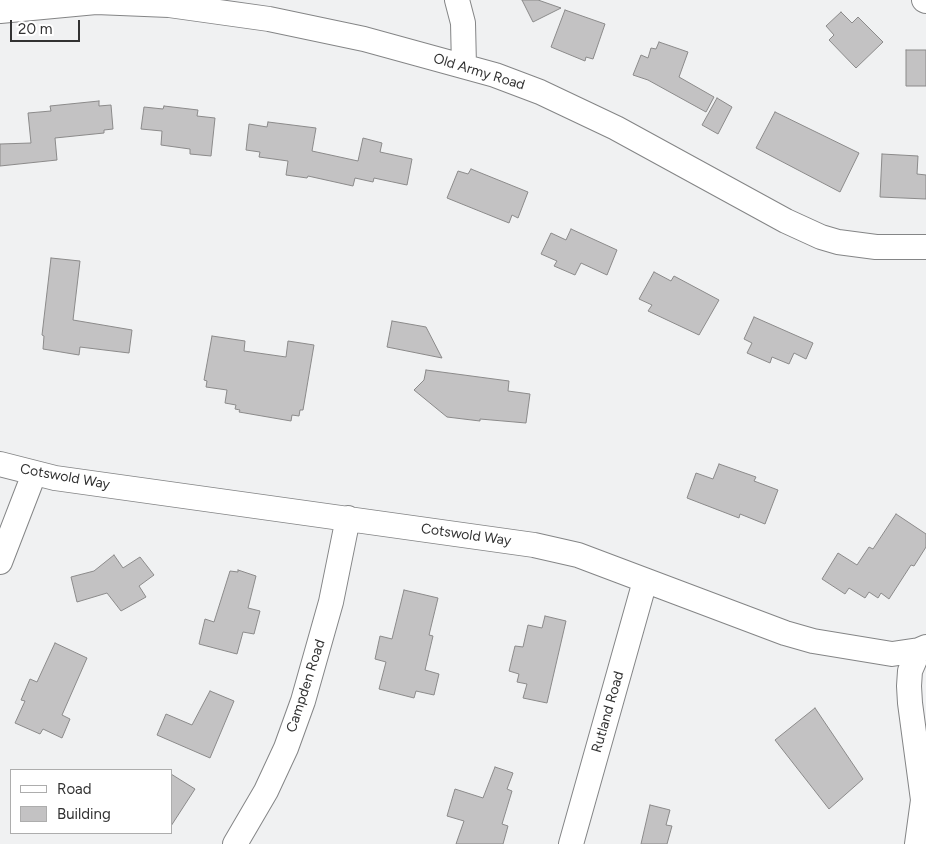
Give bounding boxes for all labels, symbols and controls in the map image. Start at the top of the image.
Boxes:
scale bar [12,10,82,42]
text: 20 m [18,20,52,38]
street label: Old Army Road [431,50,527,94]
street label: Cotswold Way [19,461,111,493]
street label: Cotswold Way [420,520,512,550]
street label: Campden Road [283,637,329,735]
street label: Rutland Road [588,669,628,755]
legend [10,769,172,834]
text: Road [57,780,92,798]
text: Building [57,805,111,823]

